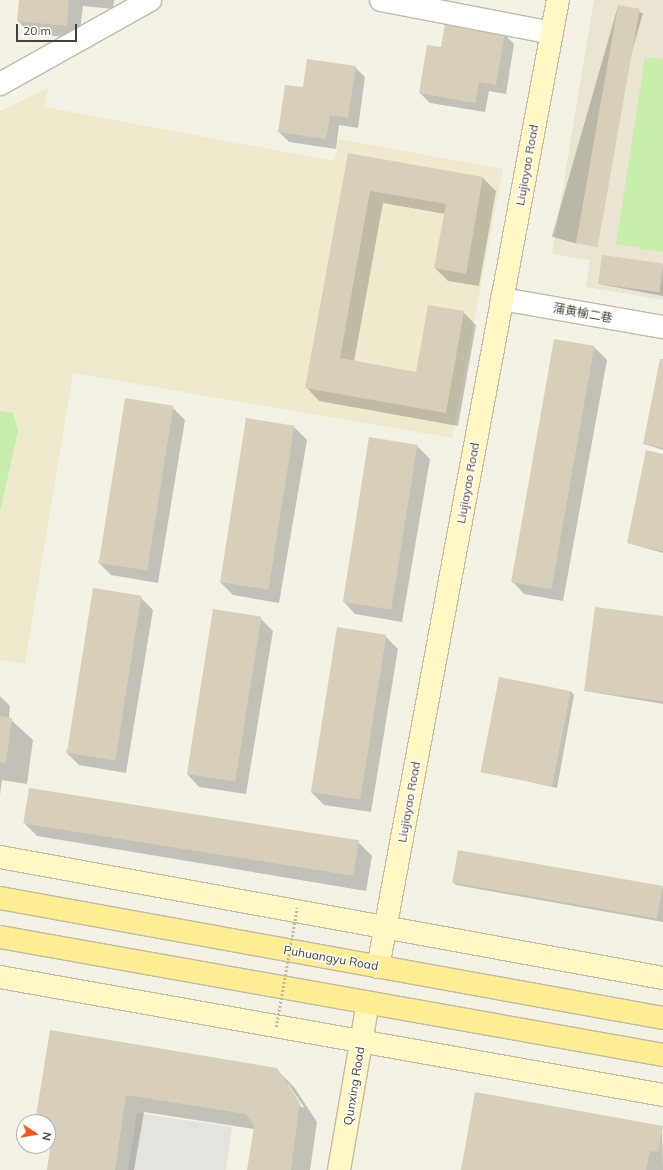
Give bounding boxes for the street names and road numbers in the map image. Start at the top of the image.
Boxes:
street label: Liujiayao Road [513,123,541,207]
street label: 蒲黄榆二巷 [552,301,614,325]
street label: Liujiayao Road [454,441,482,525]
street label: Liujiayao Road [395,760,423,844]
street label: Puhuangyu Road [283,943,379,973]
street label: Qunxing Road [341,1046,367,1126]

